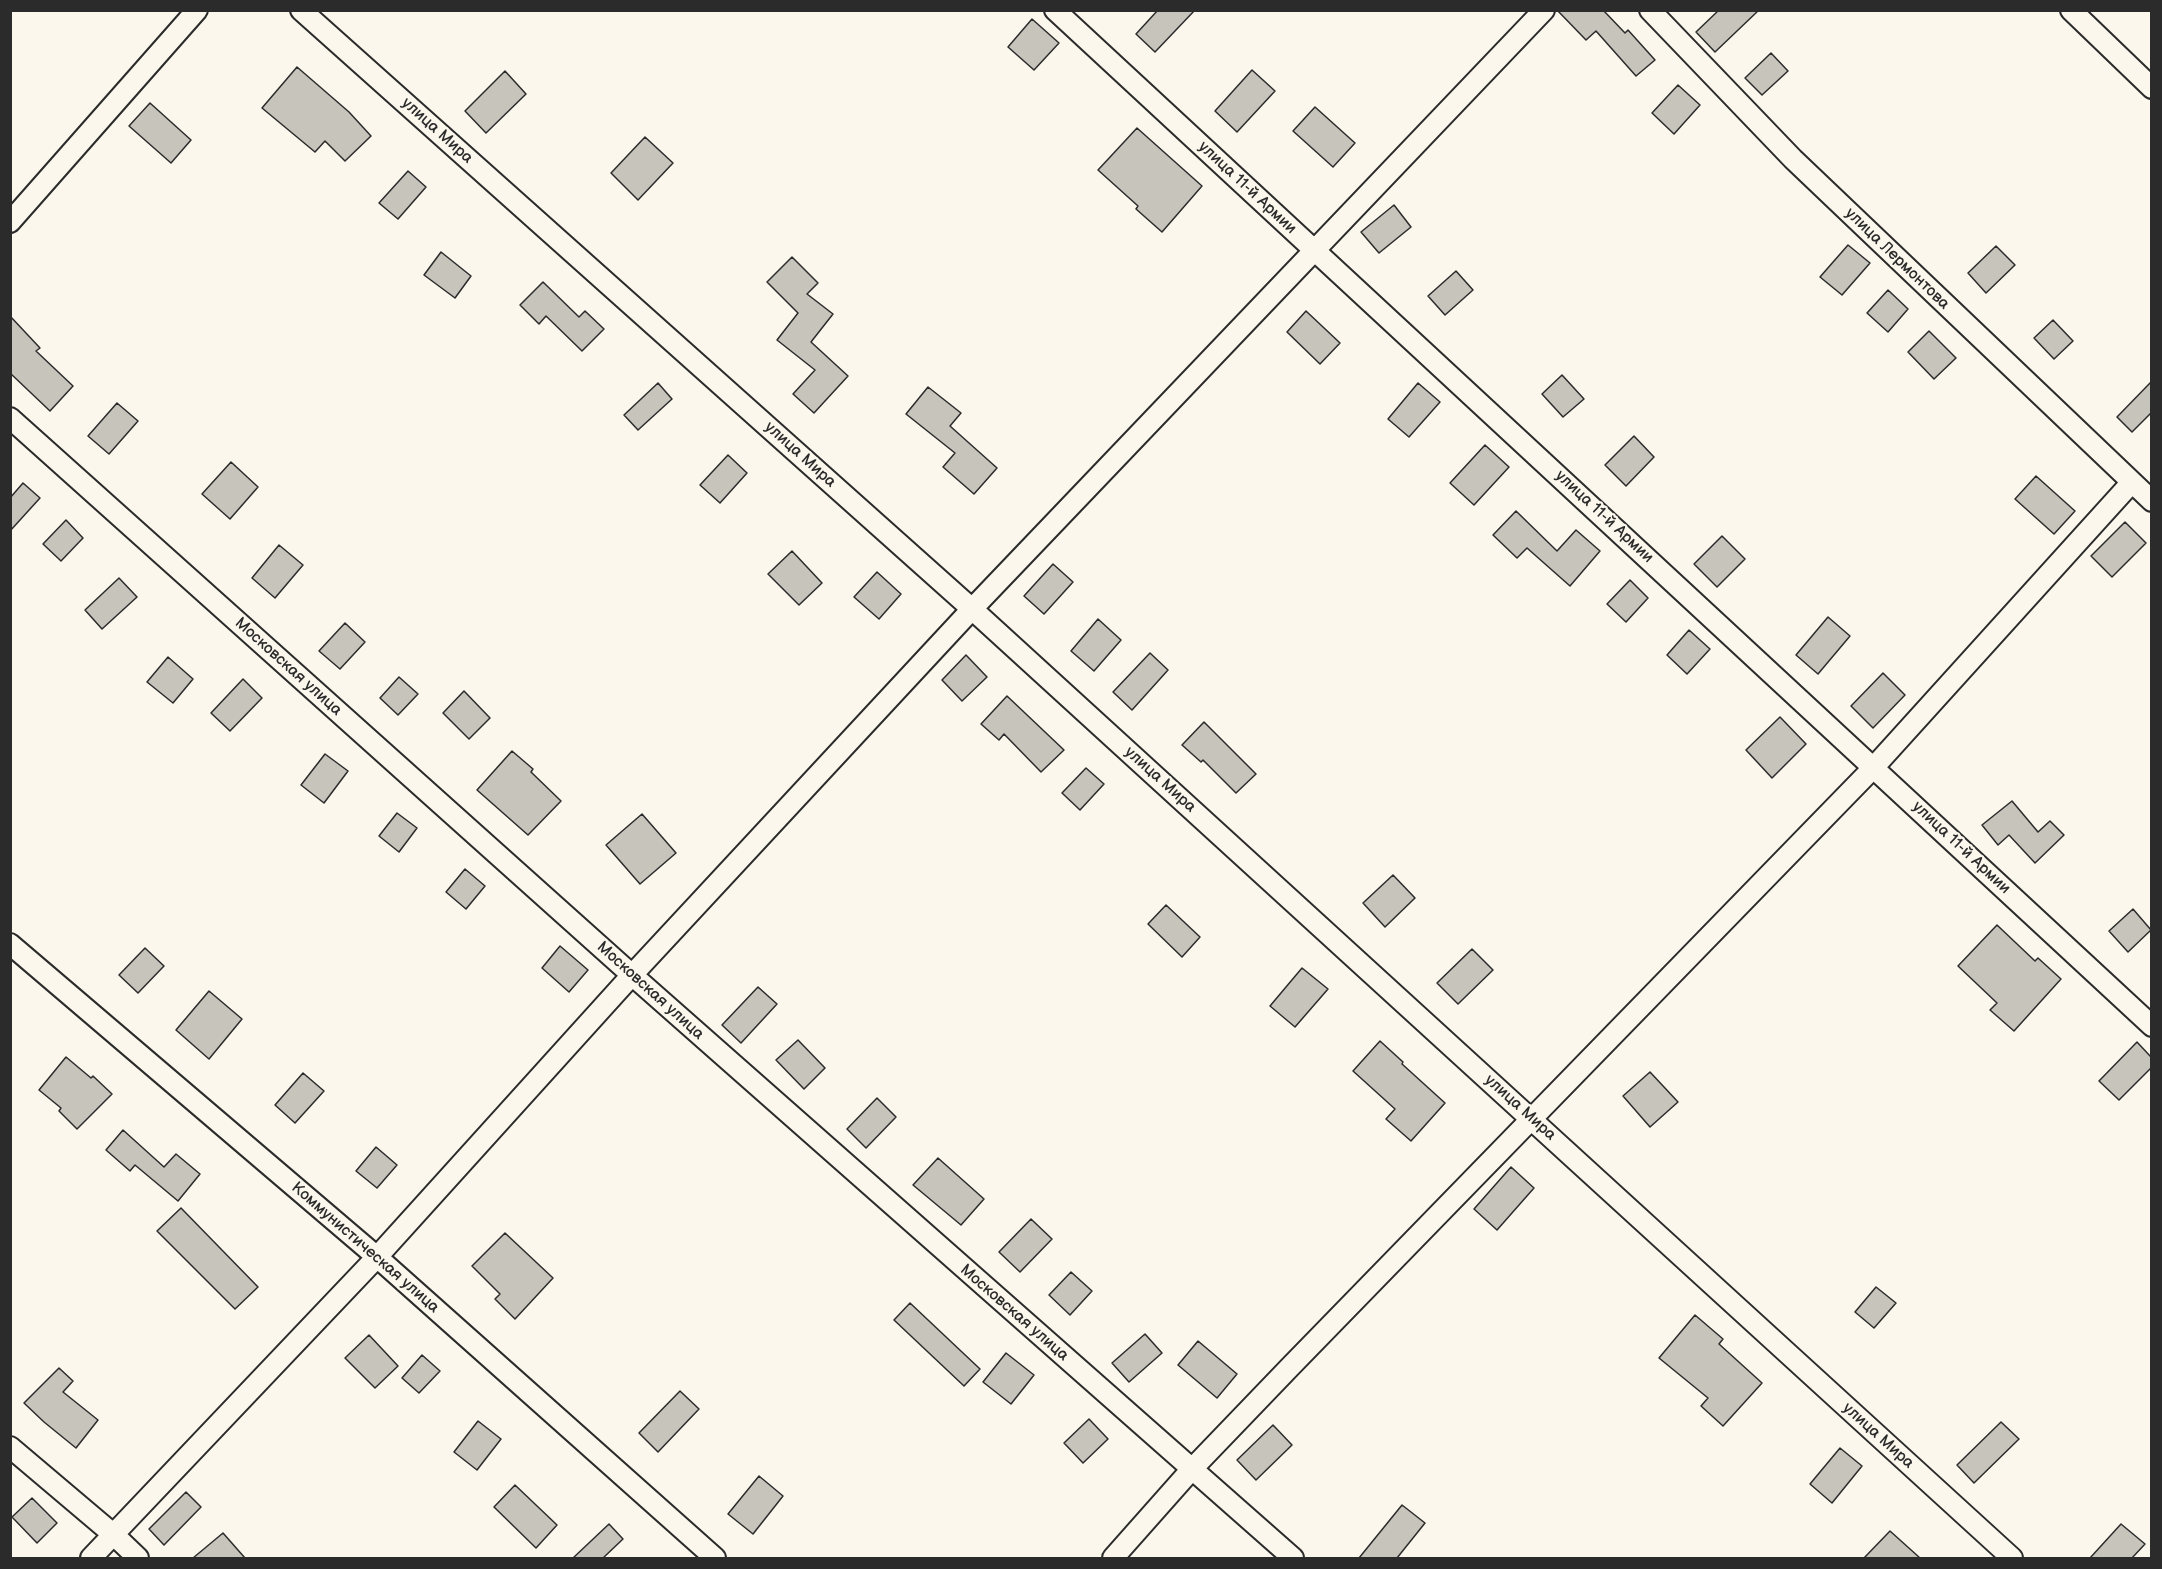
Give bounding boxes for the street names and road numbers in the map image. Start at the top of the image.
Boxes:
street label: улица Мира [397,94,477,168]
street label: улица 11-й Армии [1194,138,1300,238]
street label: улица Лермонтова [1841,204,1953,314]
street label: улица Мира [760,418,840,492]
street label: улица 11-й Армии [1551,467,1657,567]
street label: Московская улица [230,614,346,720]
street label: улица Мира [1120,743,1200,817]
street label: улица 11-й Армии [1908,798,2014,898]
street label: Московская улица [592,938,708,1044]
street label: улица Мира [1480,1071,1560,1145]
street label: Коммунистическая улица [287,1179,443,1317]
street label: Московская улица [956,1261,1072,1365]
street label: улица Мира [1838,1399,1918,1473]

